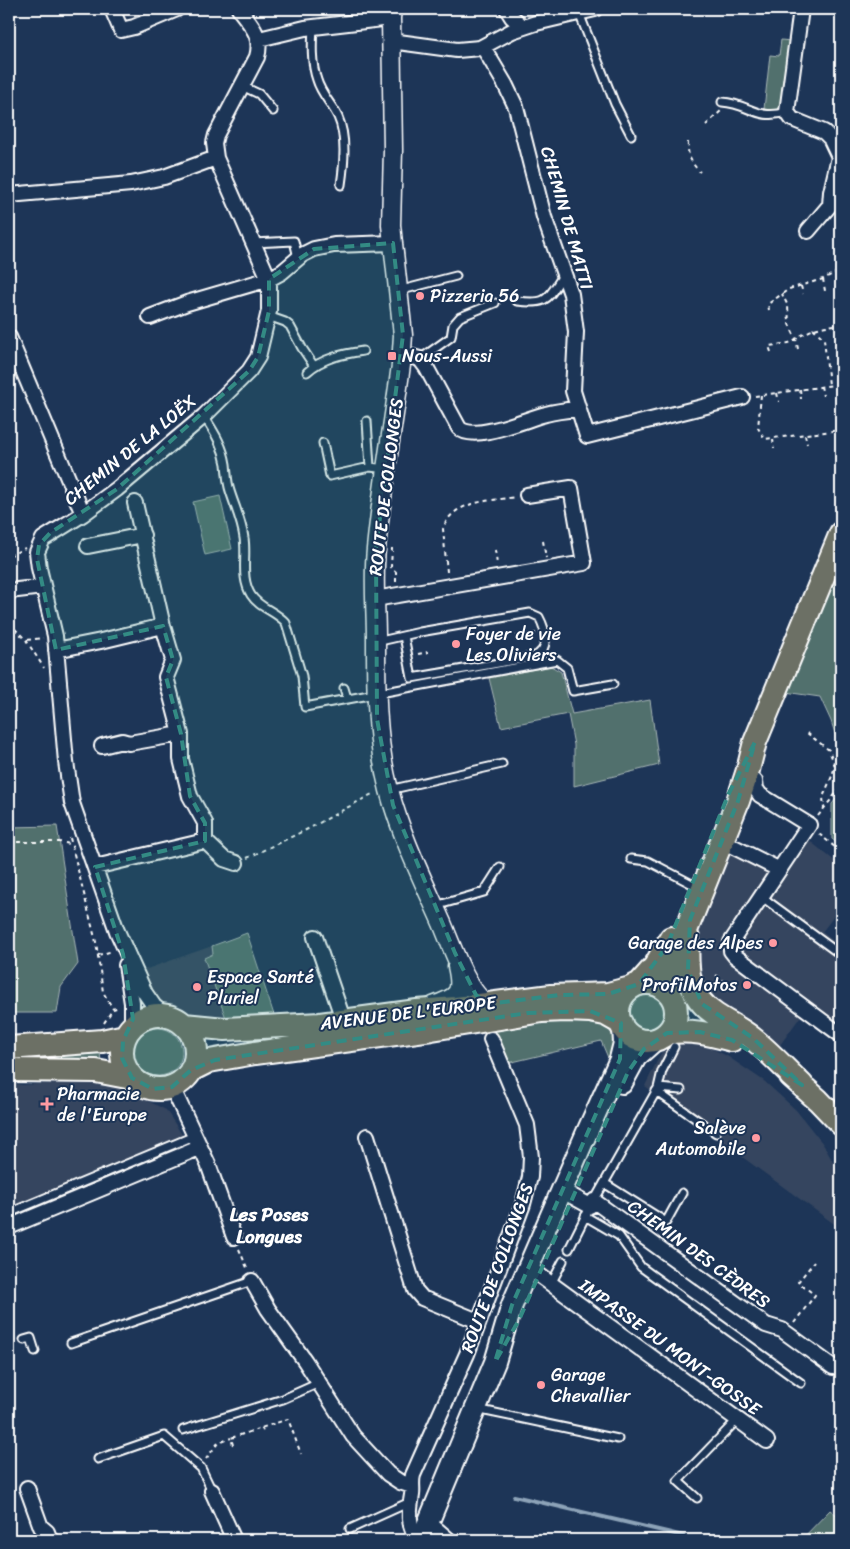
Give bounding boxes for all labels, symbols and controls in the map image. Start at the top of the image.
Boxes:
street label: CHEMIN DE MATTI [531,142,603,294]
place label: Pizzeria 56 [430,280,520,312]
marker: Pizzeria 56 [414,290,426,302]
place label: Nous-Aussi [402,340,493,372]
marker: Nous-Aussi [386,350,398,362]
street label: CHEMIN DE LA LOËX [56,386,204,514]
street label: ROUTE DE COLLONGES [359,396,413,578]
place label: Foyer de vie Les Oliviers [466,618,561,671]
marker: Foyer de vie Les Oliviers [450,638,462,650]
place label: Garage des Alpes [628,927,764,959]
marker: Garage des Alpes [767,937,779,949]
place label: Espace Santé Pluriel [207,961,314,1014]
place label: ProfilMotos [642,969,738,1001]
marker: ProfilMotos [741,979,753,991]
marker: Espace Santé Pluriel [191,981,203,993]
street label: AVENUE DE L'EUROPE [317,986,499,1040]
place label: Pharmacie de l'Europe [57,1078,147,1131]
marker: Pharmacie de l'Europe [41,1098,53,1110]
place label: Salève Automobile [655,1112,746,1165]
marker: Salève Automobile [750,1132,762,1144]
street label: ROUTE DE COLLONGES [451,1178,543,1357]
street label: CHEMIN DES CÈDRES [621,1191,777,1317]
district label: Les Poses Longues [230,1198,310,1253]
street label: IMPASSE DU MONT-GOSSE [571,1269,769,1425]
place label: Garage Chevallier [551,1359,632,1412]
marker: Garage Chevallier [535,1379,547,1391]

